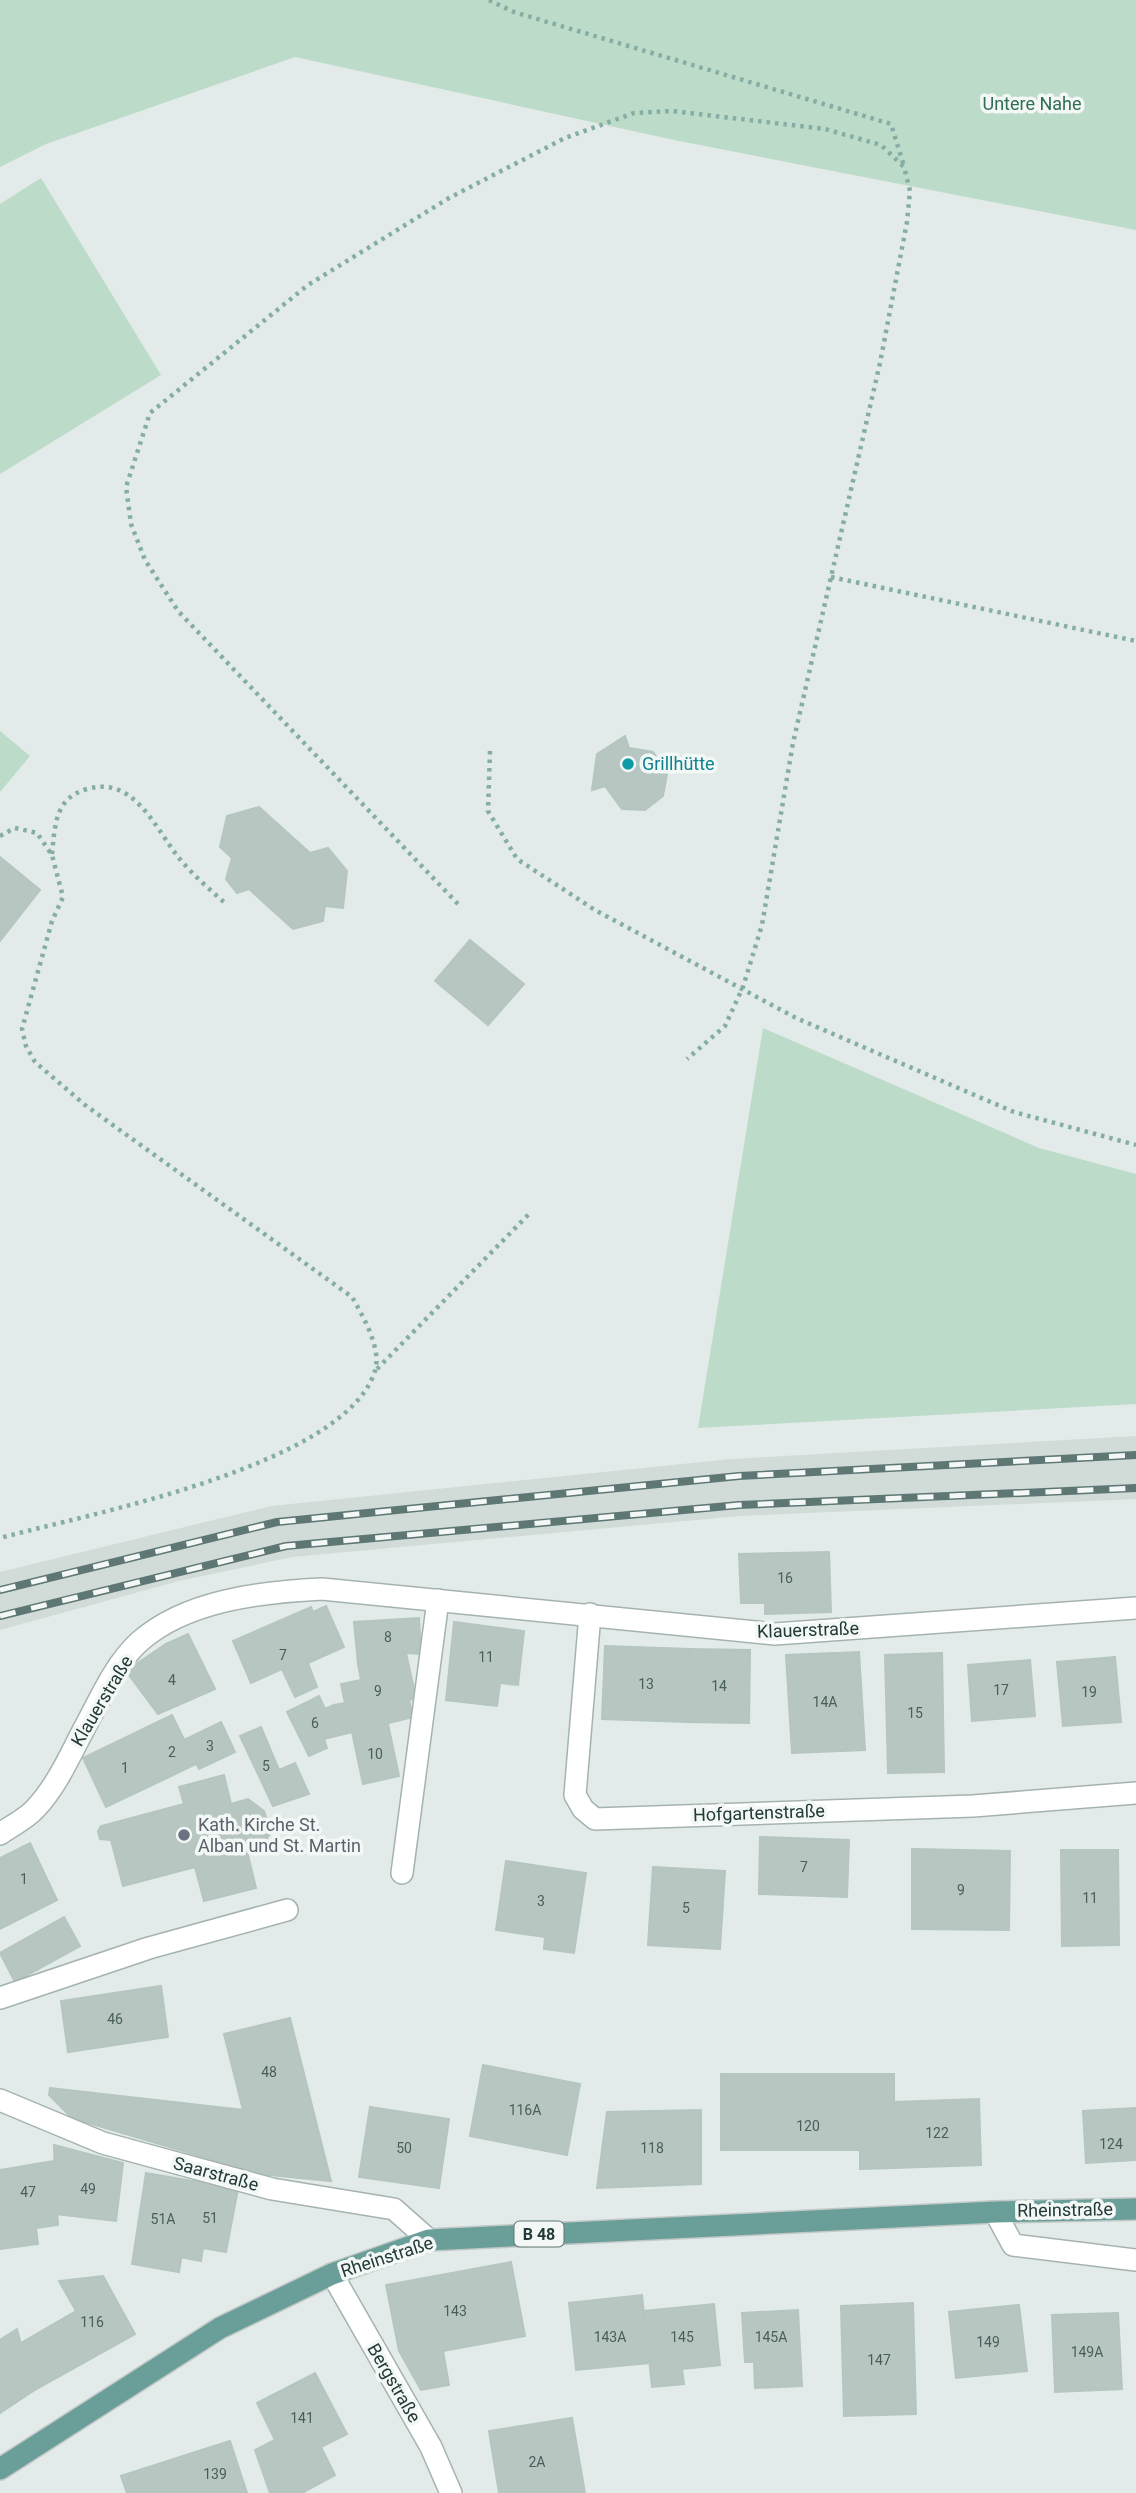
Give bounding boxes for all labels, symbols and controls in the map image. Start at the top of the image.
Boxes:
park label: Untere Nahe [982,93,1082,114]
place label: Grillhütte [642,753,715,774]
marker: Grillhütte [620,756,636,772]
house number: 16 [777,1570,793,1586]
street label: Klauerstraße [757,1617,859,1642]
house number: 8 [384,1629,392,1645]
house number: 7 [279,1647,287,1663]
house number: 11 [478,1649,494,1665]
street label: Klauerstraße [66,1652,137,1750]
house number: 4 [168,1672,176,1688]
house number: 13 [638,1676,654,1692]
house number: 14 [711,1678,727,1694]
house number: 17 [993,1682,1009,1698]
house number: 9 [374,1683,382,1699]
house number: 19 [1081,1684,1097,1700]
house number: 14A [813,1694,837,1710]
house number: 15 [907,1705,923,1721]
house number: 6 [311,1715,319,1731]
house number: 3 [206,1738,214,1754]
house number: 2 [168,1744,176,1760]
house number: 10 [367,1746,383,1762]
house number: 5 [262,1758,270,1774]
house number: 1 [121,1760,129,1776]
street label: Hofgartenstraße [693,1800,825,1825]
place label: Kath. Kirche St. Alban und St. Martin [198,1814,361,1856]
marker: Kath. Kirche St. Alban und St. Martin [176,1827,192,1843]
house number: 7 [800,1859,808,1875]
house number: 1 [20,1871,28,1887]
house number: 9 [957,1882,965,1898]
house number: 11 [1082,1890,1098,1906]
house number: 3 [537,1893,545,1909]
house number: 5 [682,1900,690,1916]
house number: 46 [107,2011,123,2027]
house number: 48 [261,2064,277,2080]
house number: 116A [509,2102,541,2118]
house number: 120 [796,2118,820,2134]
house number: 122 [925,2125,949,2141]
house number: 124 [1099,2136,1123,2152]
house number: 50 [396,2140,412,2156]
house number: 118 [640,2140,664,2156]
street label: Saarstraße [171,2152,261,2195]
house number: 49 [80,2181,96,2197]
house number: 47 [20,2184,36,2200]
street label: Rheinstraße [1017,2198,1113,2221]
house number: 51 [202,2210,218,2226]
house number: 51A [151,2211,175,2227]
road number: B 48 [514,2222,564,2246]
street label: Rheinstraße [338,2232,436,2281]
house number: 143 [443,2303,467,2319]
house number: 116 [80,2314,104,2330]
house number: 143A [594,2329,626,2345]
house number: 145 [670,2329,694,2345]
house number: 145A [755,2329,787,2345]
house number: 149 [976,2334,1000,2350]
street label: Bergstraße [363,2339,425,2426]
house number: 149A [1071,2344,1103,2360]
house number: 147 [867,2352,891,2368]
house number: 141 [290,2410,314,2426]
house number: 2A [528,2454,546,2470]
house number: 139 [203,2466,227,2482]

